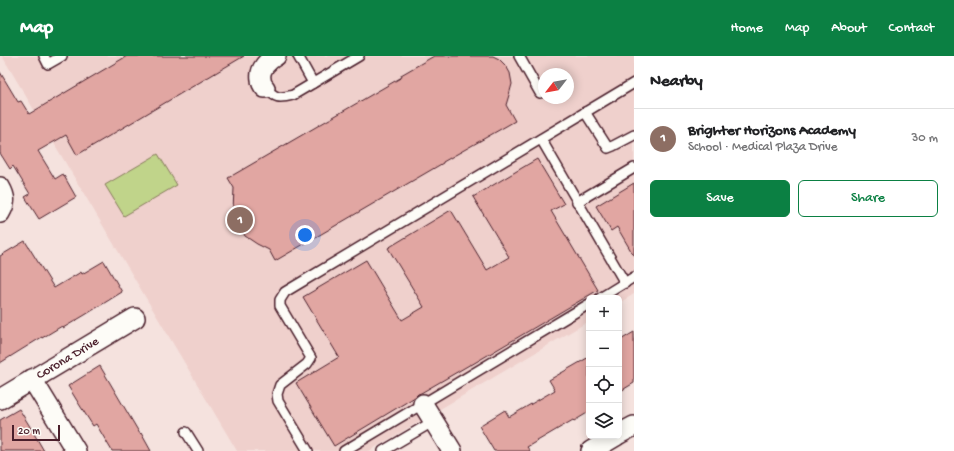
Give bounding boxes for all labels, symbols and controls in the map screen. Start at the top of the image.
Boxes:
text: Map [20,17,53,40]
text: Home [731,20,763,37]
text: Map [785,20,809,37]
text: About [831,20,867,37]
text: Contact [889,20,934,37]
north arrow [538,68,574,104]
text: Nearby [650,72,703,92]
text: Brighter Horizons Academy [688,122,856,140]
text: 1 [660,131,666,146]
text: 30 m [912,131,938,146]
text: School · Medical Plaza Drive [688,140,837,155]
button: Save [650,180,790,217]
button: Share [798,180,938,217]
pin: 1 [227,205,253,235]
your location [295,225,315,245]
map controls [586,295,622,439]
button: + [586,295,622,331]
button: − [586,331,622,367]
street label: Corona Drive [34,334,102,383]
button: locate [586,367,622,403]
button: layers [586,403,622,439]
scale bar [12,423,60,442]
text: 20 m [18,426,40,438]

